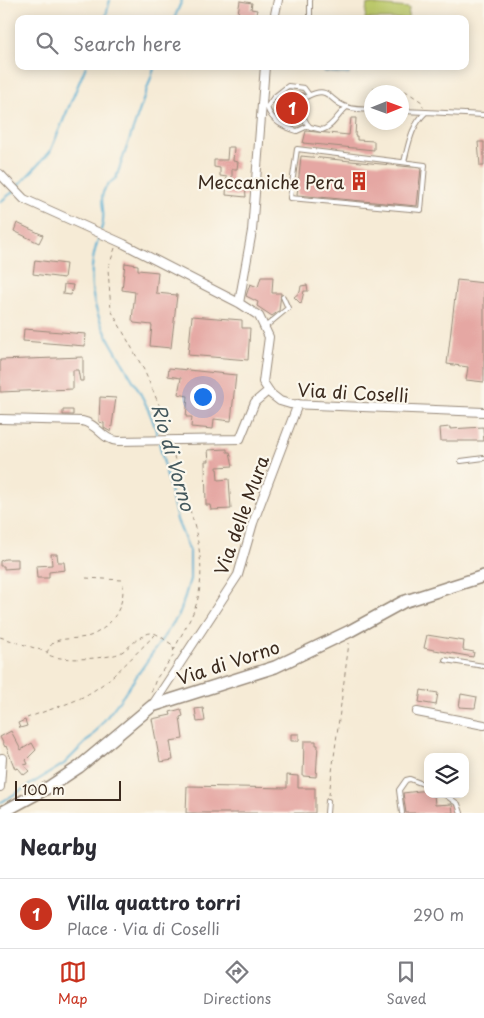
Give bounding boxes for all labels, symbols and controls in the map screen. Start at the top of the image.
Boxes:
search box [15,15,469,70]
icon: search [33,29,61,57]
text: Search here [73,29,182,57]
north arrow [364,85,409,130]
pin: 1 [276,89,308,127]
place label: Meccaniche Pera [197,168,344,195]
building icon: Meccaniche Pera [348,170,370,192]
street label: Via di Coselli [297,376,409,408]
your location [190,384,216,410]
water label: Rio di Vorno [145,400,203,515]
street label: Via delle Mura [207,451,275,579]
street label: Via di Vorno [173,633,283,691]
map controls [424,753,469,798]
button: layers [424,753,469,798]
scale bar [15,778,121,801]
text: 100 m [22,779,65,800]
text: Nearby [20,830,97,862]
text: Villa quattro torri [67,888,241,916]
text: 1 [32,902,40,926]
text: 290 m [413,902,464,926]
text: Place · Via di Coselli [67,916,220,940]
tab: Map [58,958,88,1009]
tab: Directions [203,958,271,1009]
tab: Saved [387,958,426,1009]

